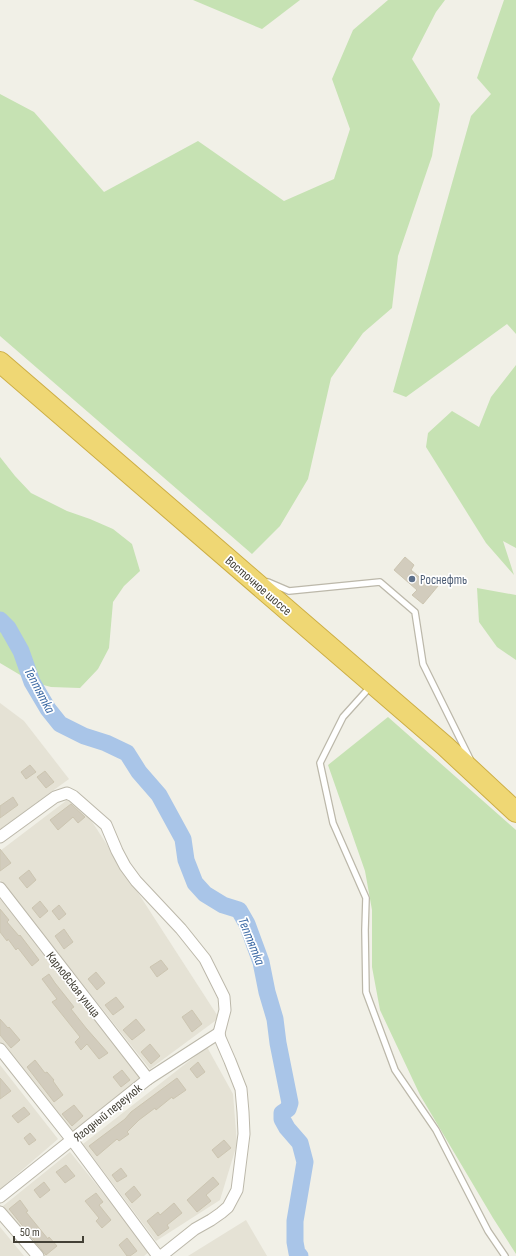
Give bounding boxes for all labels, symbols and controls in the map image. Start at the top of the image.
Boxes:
street label: Восточное шоссе [222,553,295,619]
place label: Роснефть [420,572,467,588]
marker: Роснефть [407,574,417,584]
water label: Тептятка [20,664,59,716]
water label: Тептятка [234,915,269,968]
street label: Карловская улица [43,948,104,1021]
street label: Ягодный переулок [70,1080,145,1145]
scale bar [14,1218,83,1244]
text: 50 m [20,1225,40,1240]

